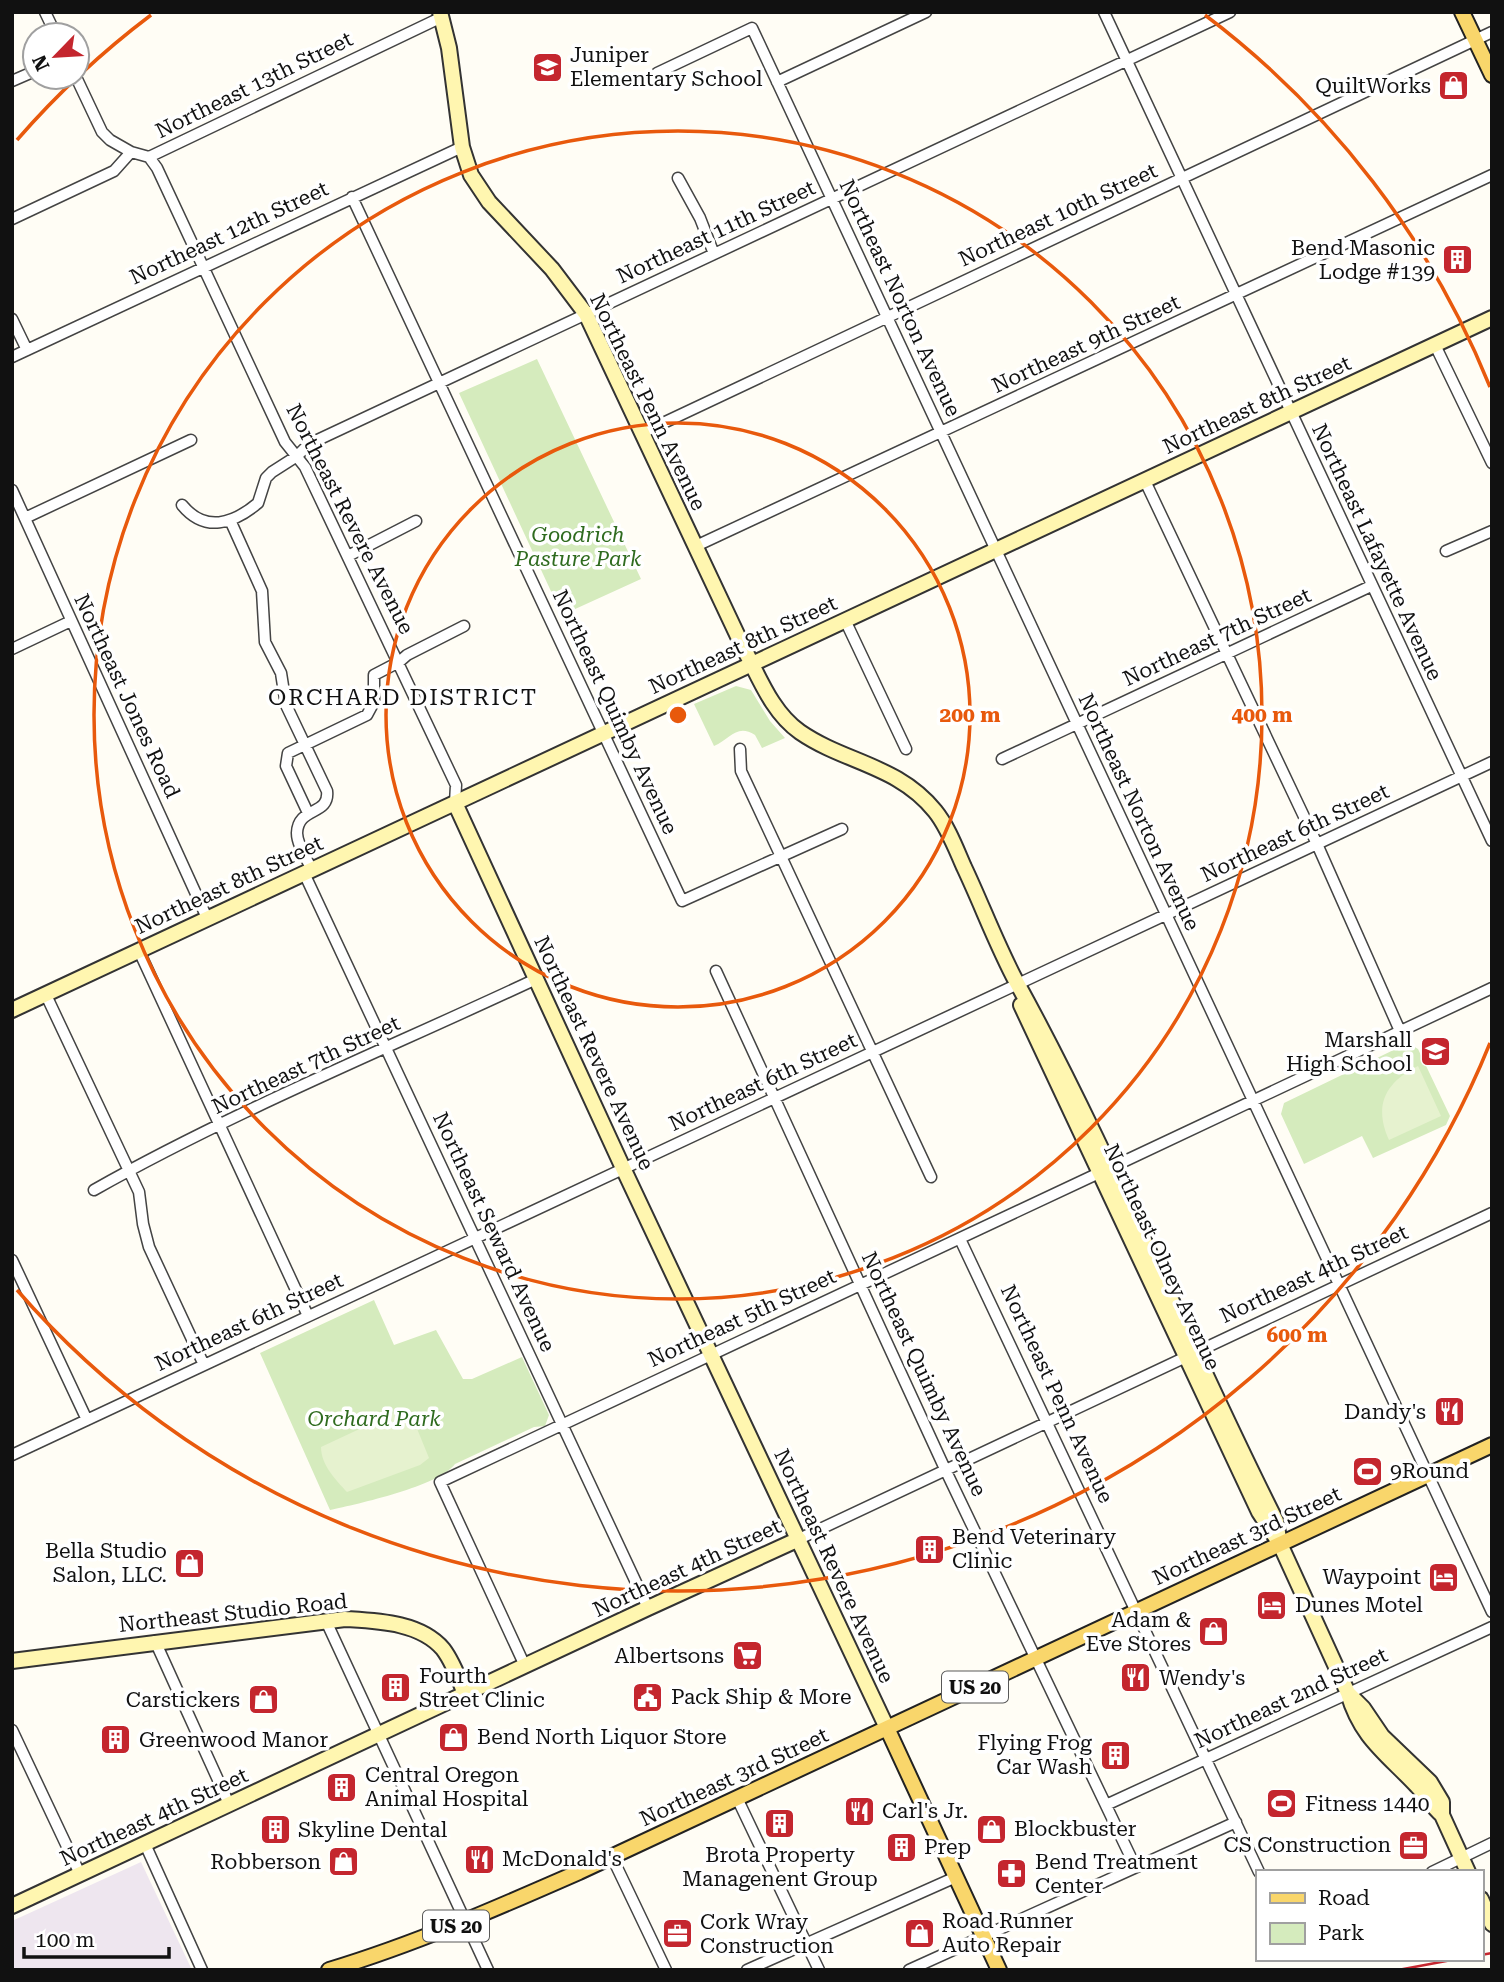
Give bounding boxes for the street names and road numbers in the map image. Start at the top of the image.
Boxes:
street label: Northeast 13th Street [152,27,357,143]
street label: Northeast 10th Street [955,158,1161,272]
street label: Northeast 11th Street [613,175,819,289]
street label: Northeast 12th Street [126,176,332,290]
street label: Northeast Norton Avenue [834,176,966,420]
street label: Northeast Penn Avenue [585,290,711,514]
street label: Northeast 9th Street [988,290,1184,398]
street label: Northeast 8th Street [1159,351,1355,459]
street label: Northeast Revere Avenue [281,400,419,638]
street label: Northeast Lafayette Avenue [1307,420,1447,684]
street label: Northeast 7th Street [1119,583,1315,691]
street label: Northeast Quimby Avenue [548,586,682,838]
street label: Northeast Jones Road [69,590,185,802]
street label: Northeast 8th Street [645,591,841,699]
street label: Northeast Norton Avenue [1073,690,1205,934]
street label: Northeast 6th Street [1197,779,1393,887]
street label: Northeast 8th Street [131,831,327,939]
street label: Northeast Revere Avenue [529,932,659,1174]
street label: Northeast 7th Street [208,1011,404,1119]
street label: Northeast 6th Street [665,1028,861,1136]
street label: Northeast Seward Avenue [428,1108,560,1356]
street label: Northeast Olney Avenue [1099,1140,1225,1374]
street label: Northeast 4th Street [1216,1220,1412,1328]
street label: Northeast Quimby Avenue [857,1248,991,1500]
street label: Northeast 5th Street [644,1264,840,1372]
street label: Northeast 6th Street [151,1268,347,1376]
street label: Northeast Penn Avenue [996,1281,1118,1507]
street label: Northeast Revere Avenue [769,1445,899,1687]
street label: Northeast 3rd Street [1149,1482,1345,1590]
street label: Northeast 4th Street [589,1514,785,1622]
street label: Northeast Studio Road [118,1589,349,1637]
street label: Northeast 2nd Street [1191,1643,1391,1753]
road number: US 20 [942,1672,1008,1702]
street label: Northeast 3rd Street [636,1723,832,1831]
street label: Northeast 4th Street [56,1763,252,1871]
road number: US 20 [423,1910,489,1942]

